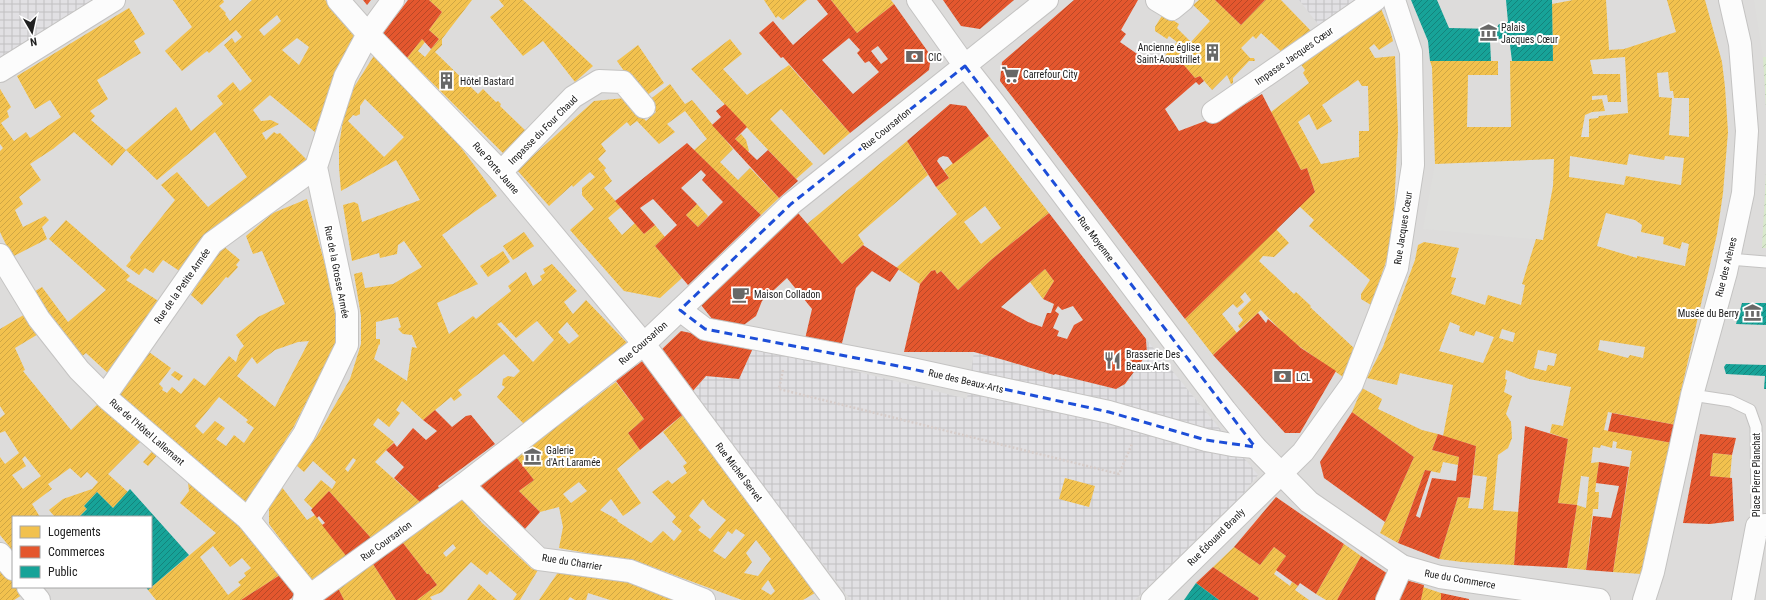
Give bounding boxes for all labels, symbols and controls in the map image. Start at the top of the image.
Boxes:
north arrow [12,12,52,52]
place label: Palais Jacques Cœur [1501,22,1558,45]
museum icon: Palais Jacques Cœur [1478,23,1498,43]
street label: Impasse Jacques Cœur [1253,25,1335,87]
text: N [29,34,38,48]
place label: Ancienne église Saint-Aoustrillet [1137,42,1200,65]
building icon: Ancienne église Saint-Aoustrillet [1203,43,1223,63]
bank icon: CIC [905,47,925,67]
place label: CIC [928,52,942,63]
supermarket icon: Carrefour City [1000,64,1020,84]
place label: Carrefour City [1023,69,1078,80]
building icon: Hôtel Bastard [437,71,457,91]
place label: Hôtel Bastard [460,76,514,87]
street label: Impasse du Four Chaud [506,93,580,167]
street label: Rue Coursarlon [859,106,913,152]
street label: Rue Porte Jaune [471,140,522,196]
street label: Rue Jacques Cœur [1392,191,1414,265]
street label: Rue Moyenne [1076,215,1116,264]
street label: Rue de la Grosse Armée [323,225,351,320]
street label: Rue des Arènes [1713,236,1739,298]
street label: Rue de la Petite Armée [152,246,212,326]
cafe icon: Maison Colladon [731,284,751,304]
place label: Maison Colladon [754,289,820,300]
museum icon: Musée du Berry [1742,303,1762,323]
place label: Musée du Berry [1678,308,1739,319]
street label: Rue Coursarlon [617,319,669,367]
place label: Brasserie Des Beaux-Arts [1126,349,1181,372]
restaurant icon: Brasserie Des Beaux-Arts [1103,350,1123,370]
street label: Rue des Beaux-Arts [927,367,1005,395]
bank icon: LCL [1273,367,1293,387]
place label: LCL [1296,372,1311,383]
street label: Rue de l'Hôtel Lallemant [107,397,187,468]
street label: Place Pierre Planchat [1751,433,1762,517]
street label: Rue Michel Servet [713,441,765,504]
place label: Galerie d'Art Laramée [546,445,601,468]
museum icon: Galerie d'Art Laramée [523,446,543,466]
street label: Rue Édouard Branly [1184,505,1247,568]
legend [12,516,152,588]
street label: Rue Coursarlon [358,519,414,563]
text: Logements [48,525,101,539]
text: Commerces [48,545,105,559]
street label: Rue du Charrier [541,552,603,572]
text: Public [48,565,78,579]
street label: Rue du Commerce [1424,567,1497,591]

